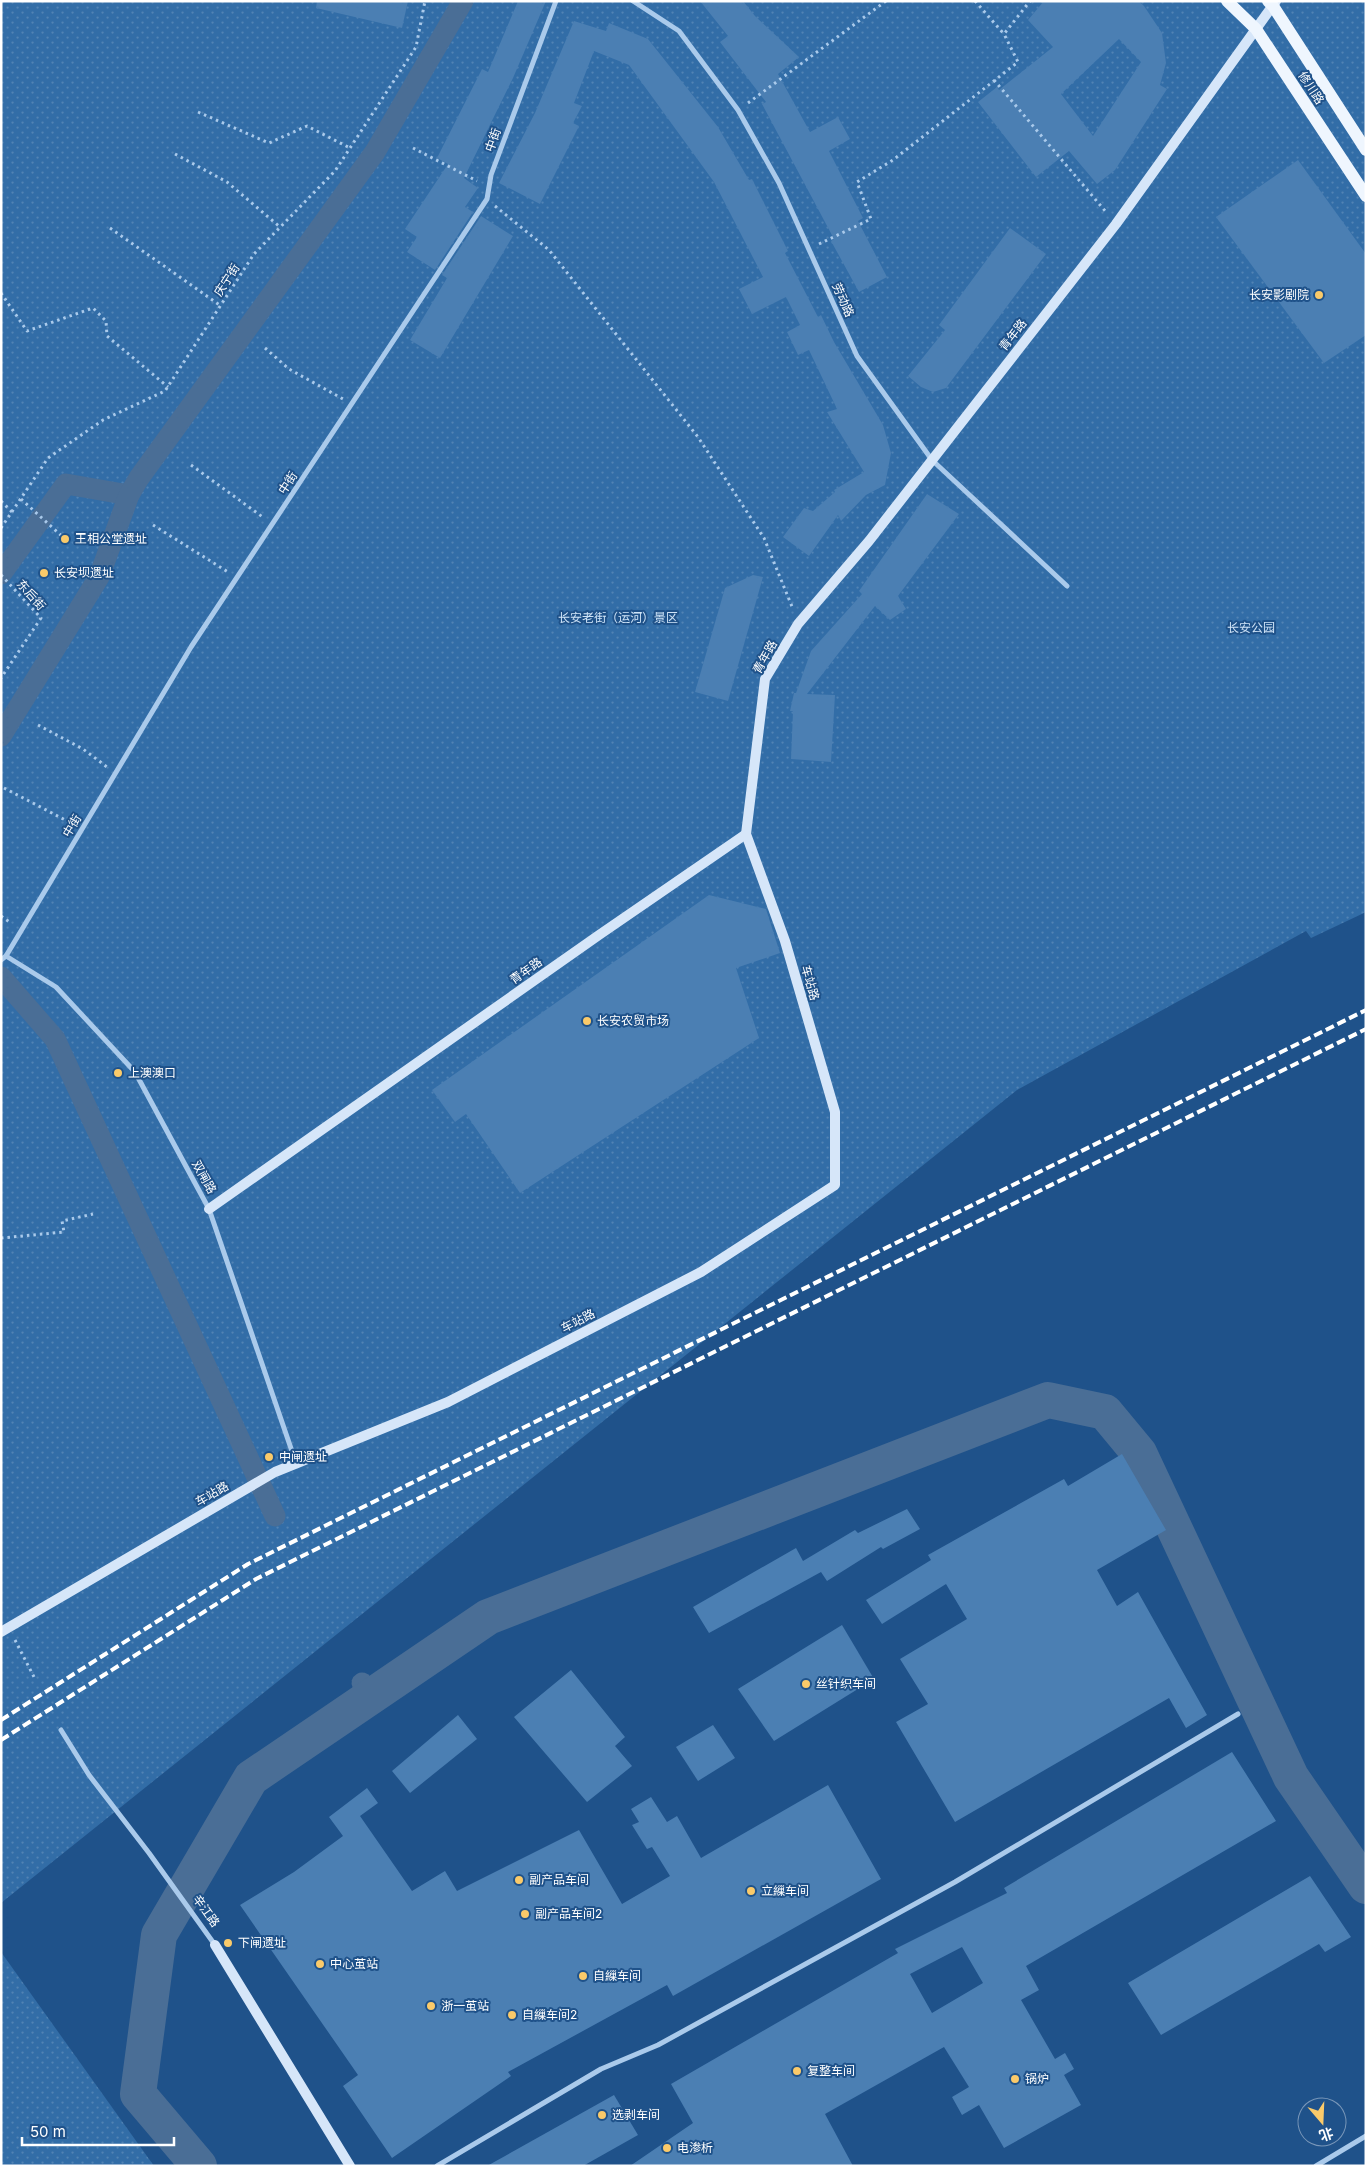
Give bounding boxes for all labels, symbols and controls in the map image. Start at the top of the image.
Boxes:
street label: 修川路 [1295,69,1328,107]
street label: 中街 [481,126,504,154]
street label: 庆宁街 [210,261,243,299]
street label: 劳动路 [829,280,858,319]
place label: 长安影剧院 [1249,287,1309,302]
marker: 长安影剧院 [1313,289,1325,301]
street label: 青年路 [996,316,1030,353]
street label: 中街 [275,469,300,497]
place label: 王相公堂遗址 [75,531,147,546]
marker: 王相公堂遗址 [59,533,71,545]
place label: 长安坝遗址 [54,565,114,580]
marker: 长安坝遗址 [38,567,50,579]
street label: 东后街 [14,576,49,613]
park label: 长安老街（运河）景区 [558,610,678,625]
park label: 长安公园 [1227,620,1275,635]
street label: 青年路 [749,637,780,676]
street label: 中街 [59,812,84,840]
street label: 青年路 [507,954,545,987]
street label: 车站路 [798,963,823,1002]
place label: 长安农贸市场 [597,1013,669,1028]
marker: 长安农贸市场 [581,1015,593,1027]
place label: 上澳澳口 [128,1065,176,1080]
marker: 上澳澳口 [112,1067,124,1079]
street label: 双闸路 [189,1157,220,1196]
street label: 车站路 [558,1306,597,1335]
place label: 中闸遗址 [279,1449,327,1464]
marker: 中闸遗址 [263,1451,275,1463]
street label: 车站路 [192,1478,231,1509]
place label: 丝针织车间 [816,1676,876,1691]
marker: 丝针织车间 [800,1678,812,1690]
place label: 副产品车间 [529,1872,589,1887]
marker: 副产品车间 [513,1874,525,1886]
place label: 立繅车间 [761,1883,809,1898]
marker: 立繅车间 [745,1885,757,1897]
street label: 辛江路 [190,1892,223,1930]
place label: 副产品车间2 [535,1906,602,1921]
marker: 副产品车间2 [519,1908,531,1920]
place label: 下闸遗址 [238,1935,286,1950]
marker: 下闸遗址 [222,1937,234,1949]
place label: 中心茧站 [330,1956,378,1971]
marker: 中心茧站 [314,1958,326,1970]
place label: 自繅车间 [593,1968,641,1983]
marker: 自繅车间 [577,1970,589,1982]
place label: 浙一茧站 [441,1998,489,2013]
marker: 浙一茧站 [425,2000,437,2012]
place label: 自繅车间2 [522,2007,577,2022]
marker: 自繅车间2 [506,2009,518,2021]
place label: 复整车间 [807,2063,855,2078]
marker: 复整车间 [791,2065,803,2077]
place label: 锅炉 [1025,2071,1049,2086]
marker: 锅炉 [1009,2073,1021,2085]
north arrow [1297,2097,1347,2147]
place label: 选剥车间 [612,2107,660,2122]
marker: 选剥车间 [596,2109,608,2121]
scale bar [22,2114,175,2146]
text: 50 m [30,2122,66,2141]
text: 北 [1317,2124,1336,2145]
place label: 电渗析 [677,2140,713,2155]
marker: 电渗析 [661,2142,673,2154]

